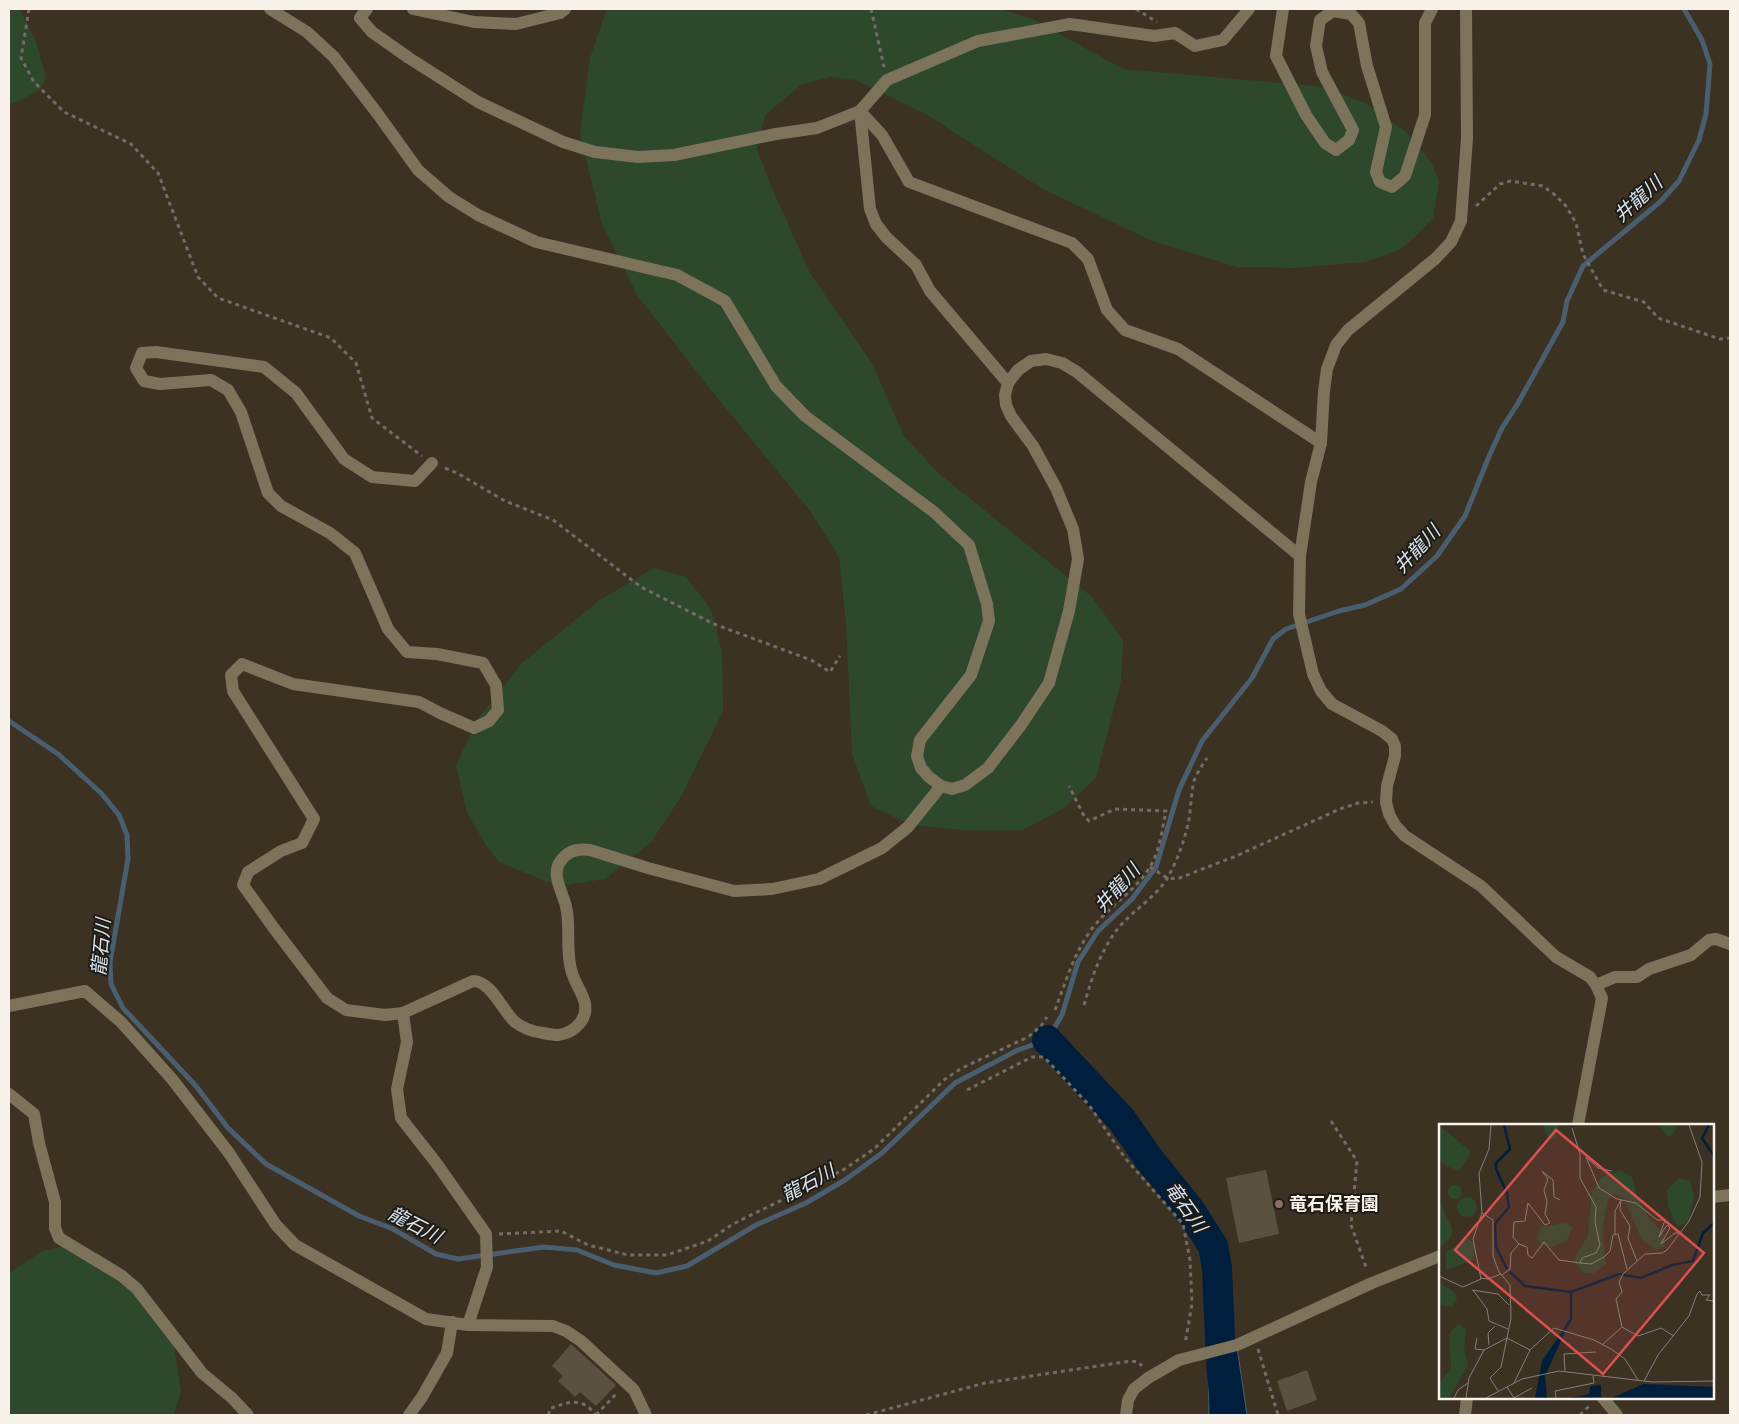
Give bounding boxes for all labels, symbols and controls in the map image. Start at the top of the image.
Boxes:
water label: 井龍川 [1608,169,1670,228]
water label: 井龍川 [1388,517,1448,579]
water label: 井龍川 [1088,856,1147,918]
water label: 龍石川 [85,915,117,977]
inset map [1439,1124,1714,1399]
water label: 龍石川 [776,1157,841,1208]
water label: 竜石川 [1159,1176,1215,1240]
place label: 竜石保育園 [1289,1191,1379,1217]
marker: 竜石保育園 [1273,1198,1285,1210]
water label: 龍石川 [383,1200,448,1251]

